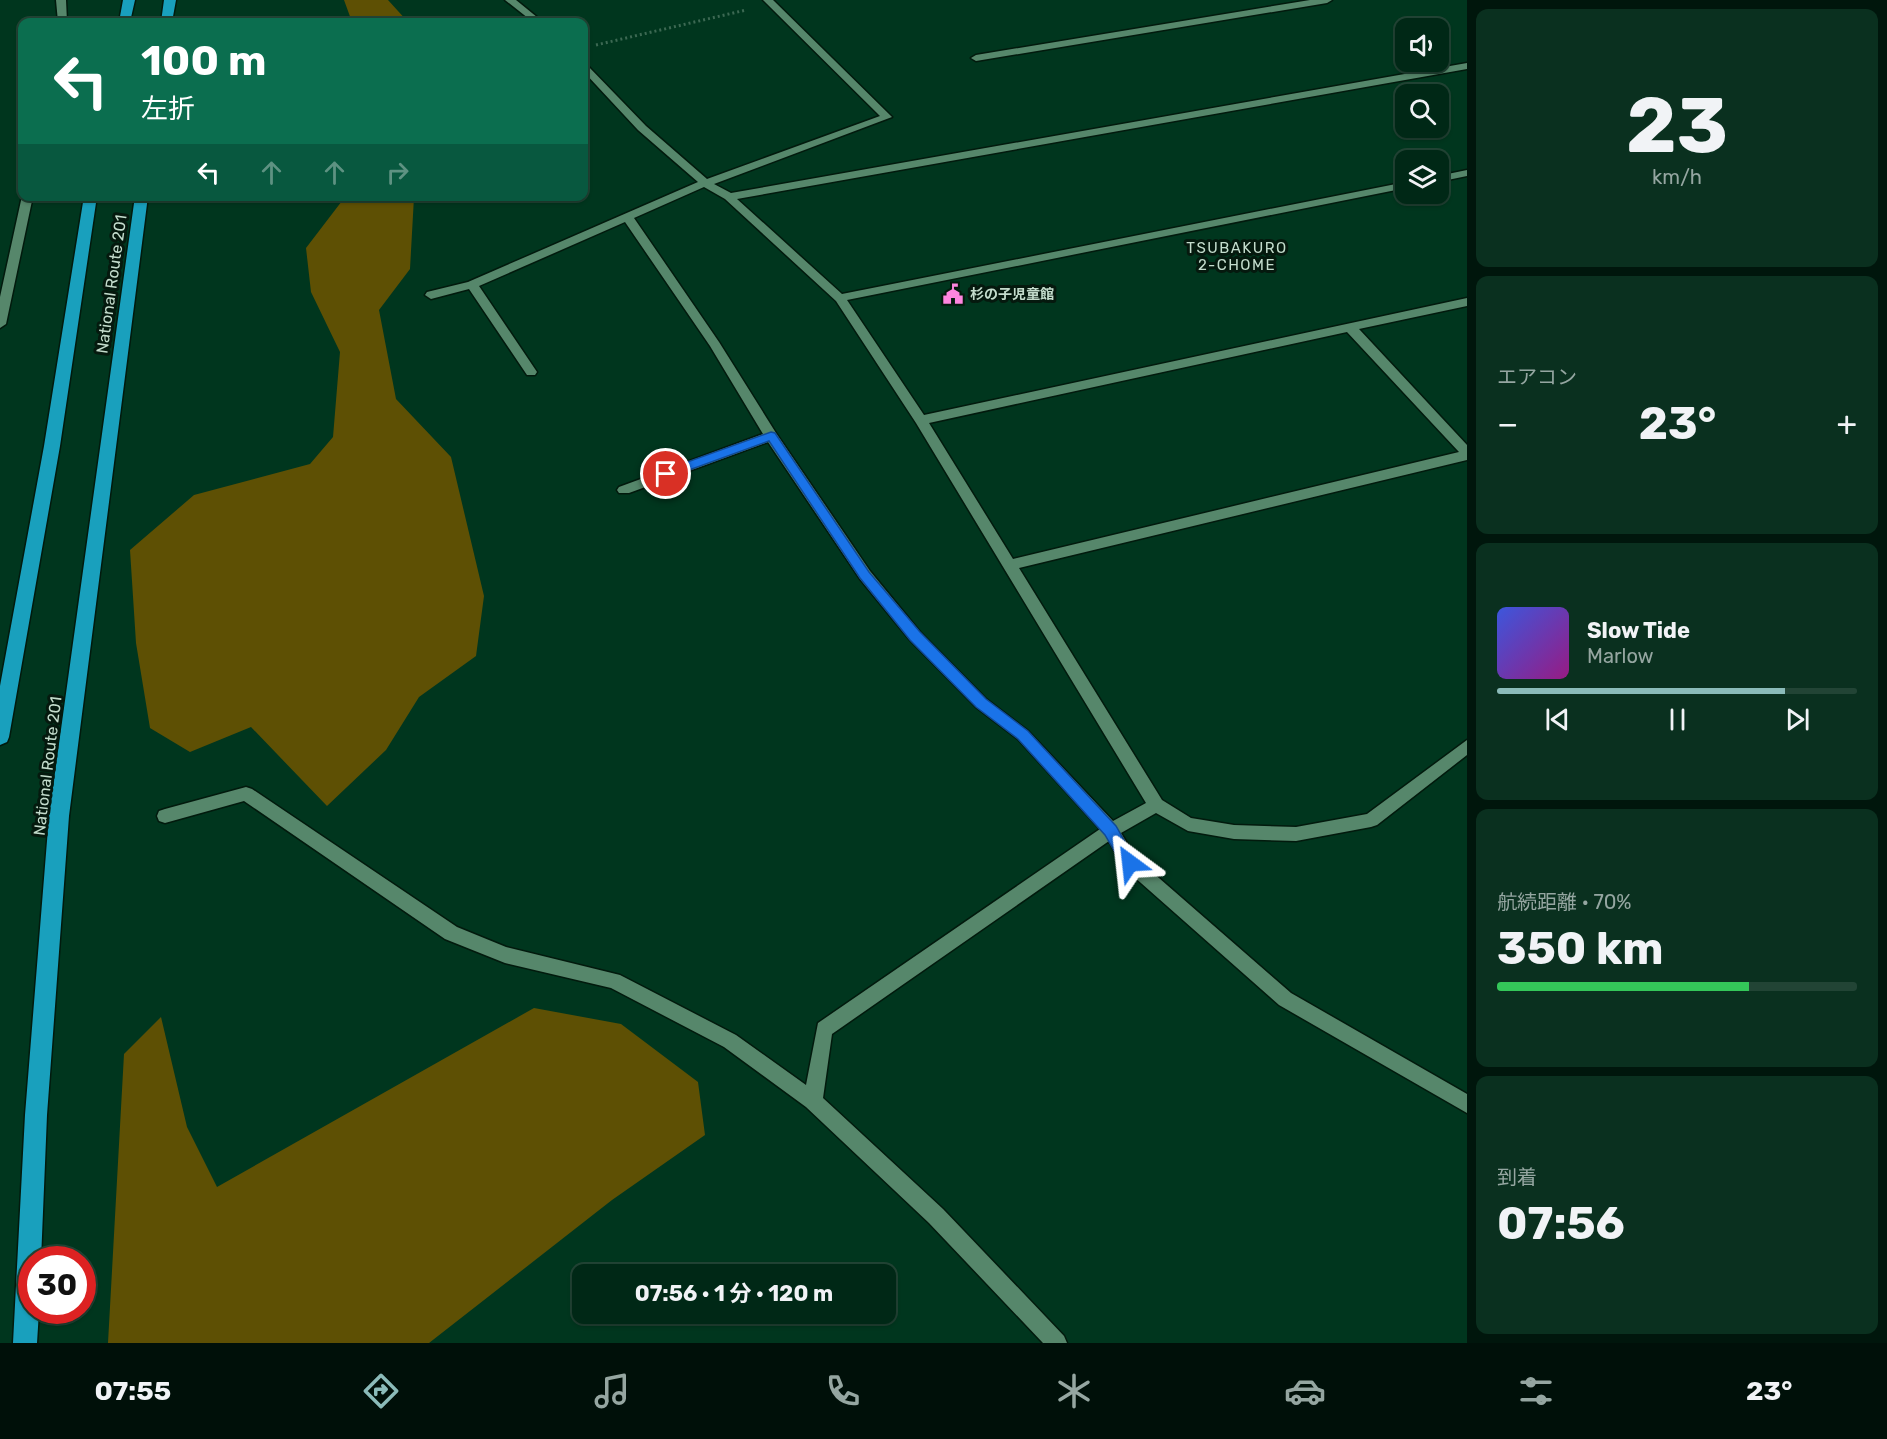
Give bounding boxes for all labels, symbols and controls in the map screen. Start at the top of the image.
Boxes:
map controls [1395,18,1449,204]
button: sound [1395,18,1449,72]
text: 100 m [141,36,266,86]
icon: left [42,42,120,120]
text: 23 [1626,79,1728,172]
button: search [1395,84,1449,138]
text: 左折 [141,93,195,125]
button: layers [1395,150,1449,204]
icon: left [192,156,225,189]
icon: ahead [255,156,288,189]
icon: ahead [318,156,351,189]
icon: right [381,156,414,189]
text: km/h [1652,165,1702,189]
street label: National Route 201 [92,213,131,355]
district label: TSUBAKURO 2-CHOME [1186,239,1288,274]
public building icon: 杉の子児童館 [941,282,965,306]
place label: 杉の子児童館 [970,286,1054,303]
text: エアコン [1497,365,1577,389]
text: 23° [1639,397,1716,450]
text: − [1497,404,1518,443]
text: + [1836,404,1857,443]
pin [640,448,691,499]
icon: arrive [649,457,682,490]
text: Slow Tide [1587,617,1690,644]
text: Marlow [1587,644,1654,668]
street label: National Route 201 [30,695,65,837]
icon: previous [1541,703,1574,736]
icon: pause [1661,703,1694,736]
icon: next [1781,703,1814,736]
position arrow [1098,831,1162,895]
text: 航続距離 · 70% [1497,890,1632,914]
text: 350 km [1497,922,1663,975]
text: 到着 [1497,1165,1537,1189]
text: 07:56 [1497,1197,1625,1250]
speed limit sign: 30 [18,1246,96,1324]
text: 07:56 · 1 分 · 120 m [635,1280,833,1307]
icon: directions [360,1370,402,1412]
icon: music [591,1370,633,1412]
icon: phone [822,1370,864,1412]
icon: climate [1053,1370,1095,1412]
icon: car [1284,1370,1326,1412]
icon: filters [1515,1370,1557,1412]
text: 07:55 [94,1375,171,1407]
text: 23° [1746,1375,1792,1407]

